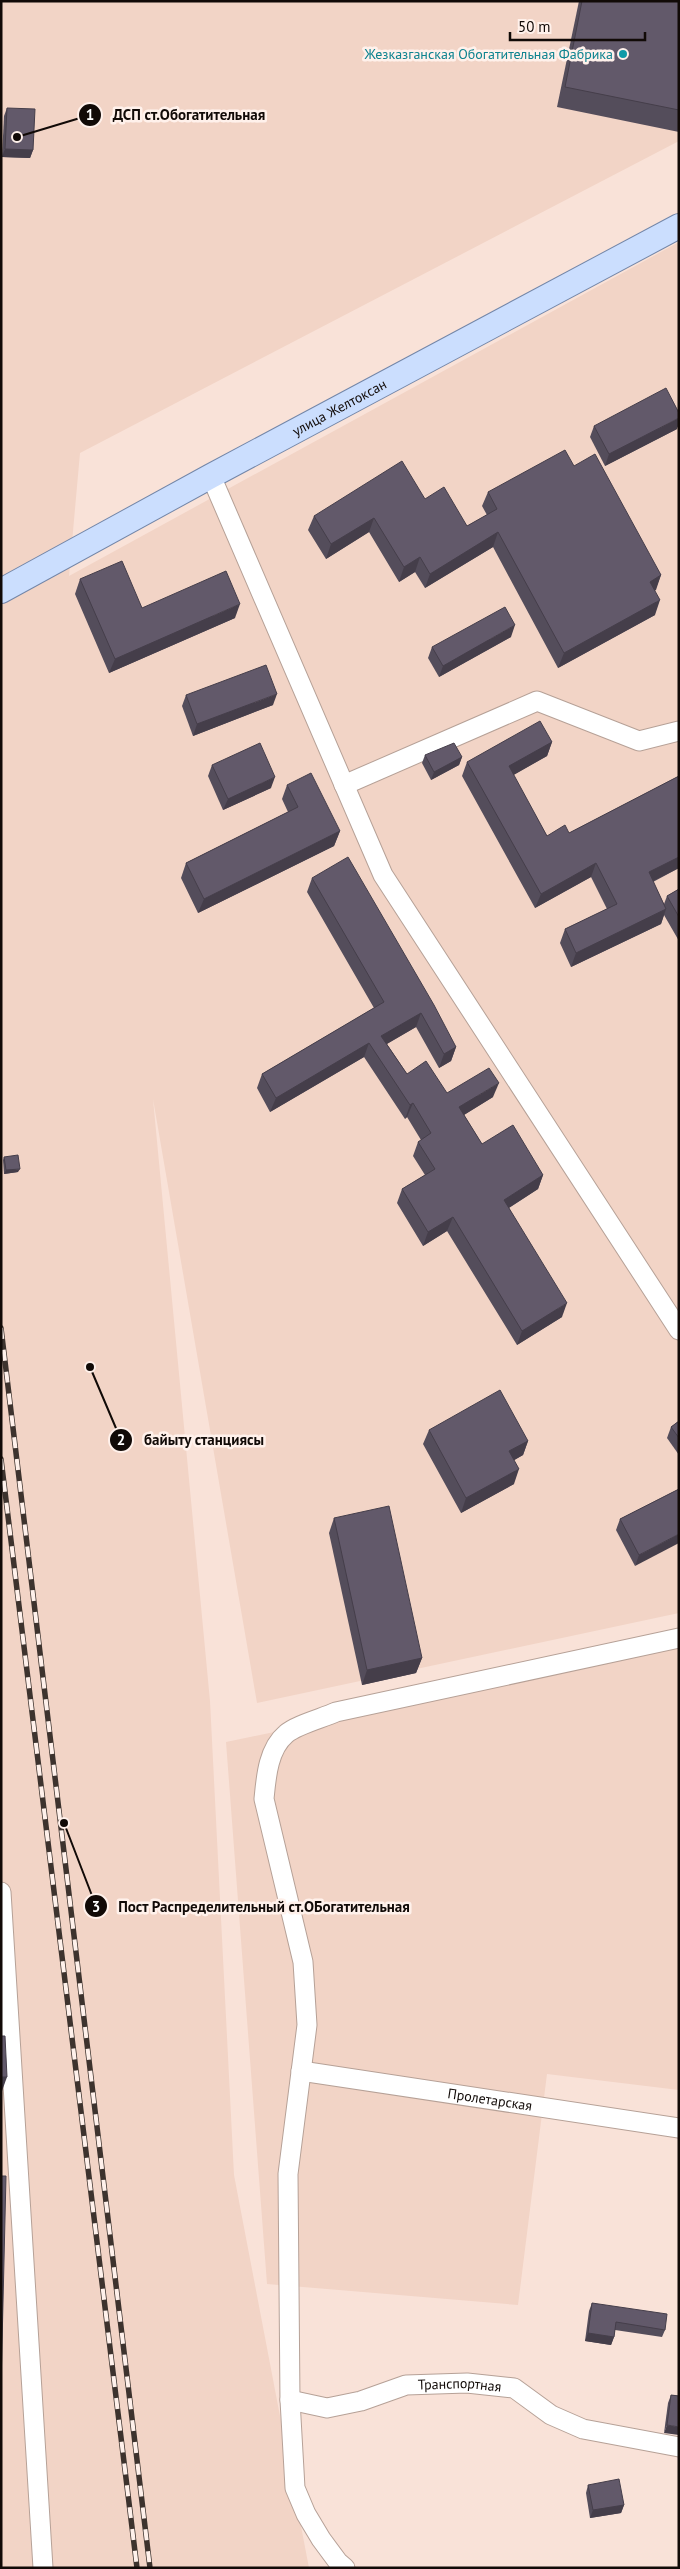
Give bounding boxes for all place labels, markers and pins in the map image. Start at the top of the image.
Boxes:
place label: Жезказганская Обогатительная Фабрика [363,45,613,63]
marker: Жезказганская Обогатительная Фабрика [617,48,629,60]
callout: ДСП ст.Обогатительная [78,100,276,130]
callout: байыту станциясы [109,1425,274,1455]
callout: Пост Распределительный ст.ОБогатительная [83,1891,420,1921]

